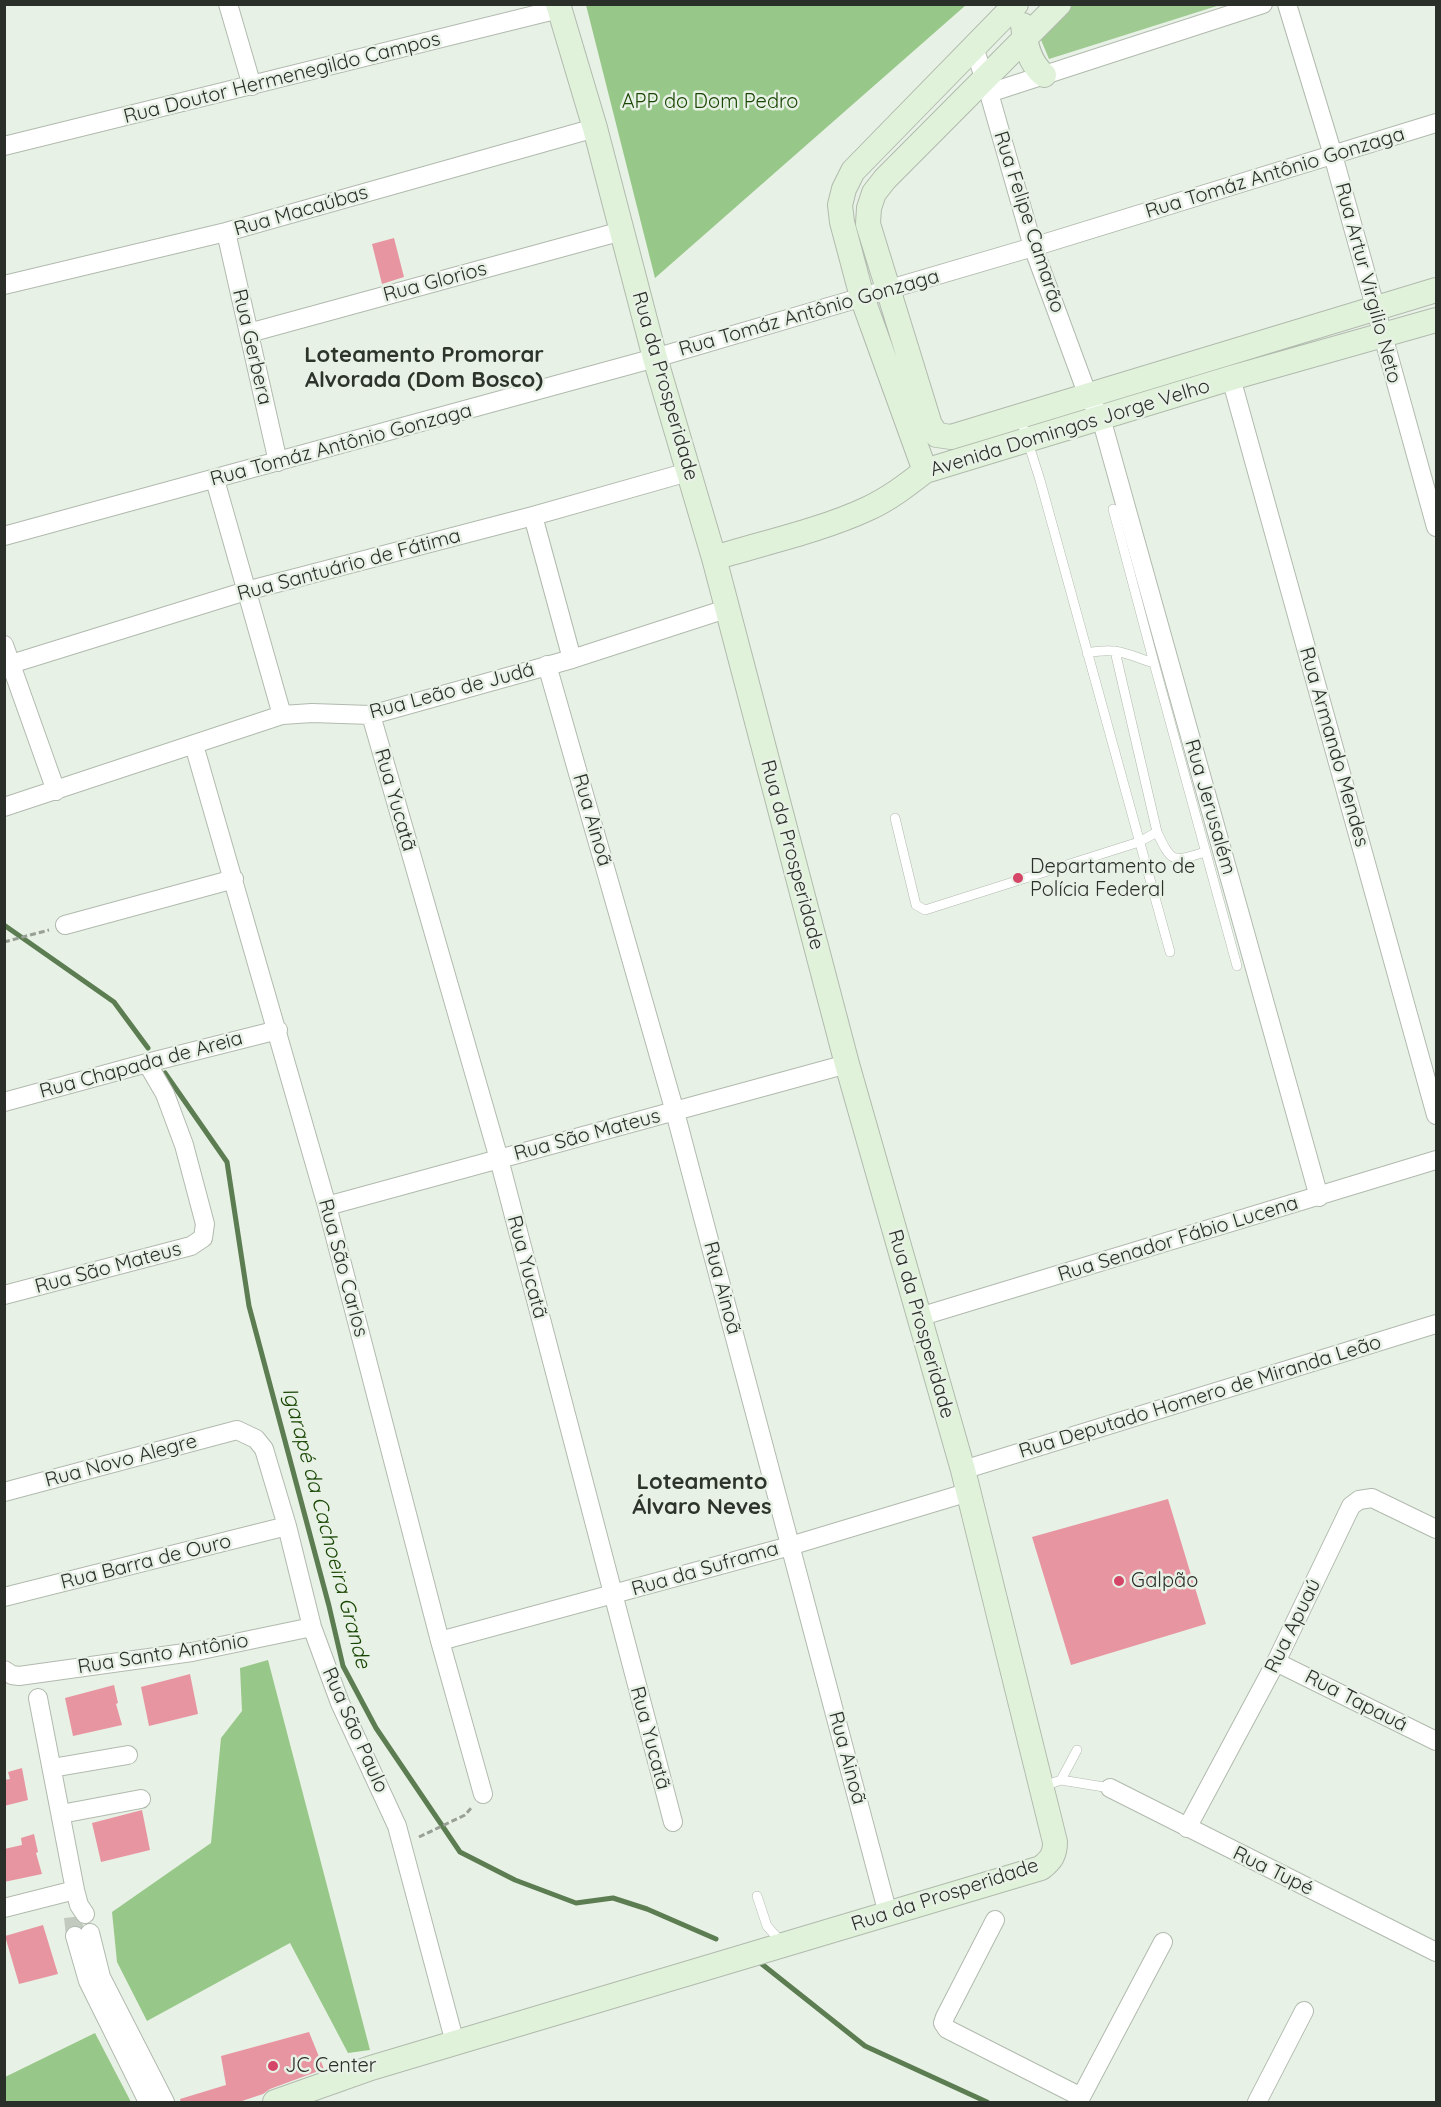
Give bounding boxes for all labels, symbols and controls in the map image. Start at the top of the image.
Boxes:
street label: Rua Doutor Hermenegildo Campos [121,27,443,129]
park label: APP do Dom Pedro [622,90,798,114]
street label: Rua Tomáz Antônio Gonzaga [1142,122,1408,224]
street label: Rua Felipe Camarão [988,128,1070,316]
street label: Rua Macaúbas [231,180,371,242]
street label: Rua Artur Virgilio Neto [1330,180,1406,386]
street label: Rua Glorios [381,257,489,307]
street label: Rua Tomáz Antônio Gonzaga [676,264,942,362]
street label: Rua Gerbera [227,287,277,407]
street label: Rua da Prosperidade [627,289,703,483]
district label: Loteamento Promorar Alvorada (Dom Bosco) [304,342,544,394]
street label: Avenida Domingos Jorge Velho [927,374,1213,482]
street label: Rua Tomáz Antônio Gonzaga [208,398,474,492]
street label: Rua Santuário de Fátima [235,524,463,606]
street label: Rua Armando Mendes [1294,644,1374,850]
street label: Rua Leão de Judá [367,657,537,725]
street label: Rua Jerusalém [1179,737,1241,877]
street label: Rua Yucatã [369,746,421,854]
street label: Rua da Prosperidade [755,757,829,953]
street label: Rua Ainoã [567,771,617,869]
place label: Departamento de Polícia Federal [1030,855,1195,902]
marker: Departamento de Polícia Federal [1011,871,1025,885]
street label: Rua Chapada de Areia [37,1026,245,1104]
street label: Rua São Mateus [511,1104,663,1166]
street label: Rua Senador Fábio Lucena [1055,1191,1301,1287]
street label: Rua São Carlos [313,1196,373,1340]
street label: Rua Yucatã [502,1213,552,1321]
street label: Rua da Prosperidade [883,1227,959,1421]
street label: Rua São Mateus [32,1237,184,1299]
street label: Rua Ainoã [698,1239,746,1337]
street label: Rua Deputado Homero de Miranda Leão [1016,1330,1384,1464]
water label: Igarapé da Cachoeira Grande [276,1385,376,1671]
street label: Rua Novo Alegre [42,1429,200,1493]
district label: Loteamento Álvaro Neves [632,1469,772,1520]
street label: Rua Barra de Ouro [58,1529,234,1595]
street label: Rua da Suframa [629,1537,781,1601]
place label: Galpão [1131,1569,1198,1593]
marker: Galpão [1112,1574,1126,1588]
street label: Rua Apuaú [1260,1575,1326,1677]
street label: Rua Santo Antônio [76,1629,250,1679]
street label: Rua São Paulo [317,1664,393,1796]
street label: Rua Tapauá [1301,1665,1411,1737]
street label: Rua Yucatã [625,1684,675,1792]
street label: Rua Ainoã [823,1709,871,1807]
street label: Rua Tupé [1229,1841,1317,1901]
street label: Rua da Prosperidade [848,1853,1042,1937]
place label: JC Center [285,2054,377,2078]
marker: JC Center [266,2059,280,2073]

